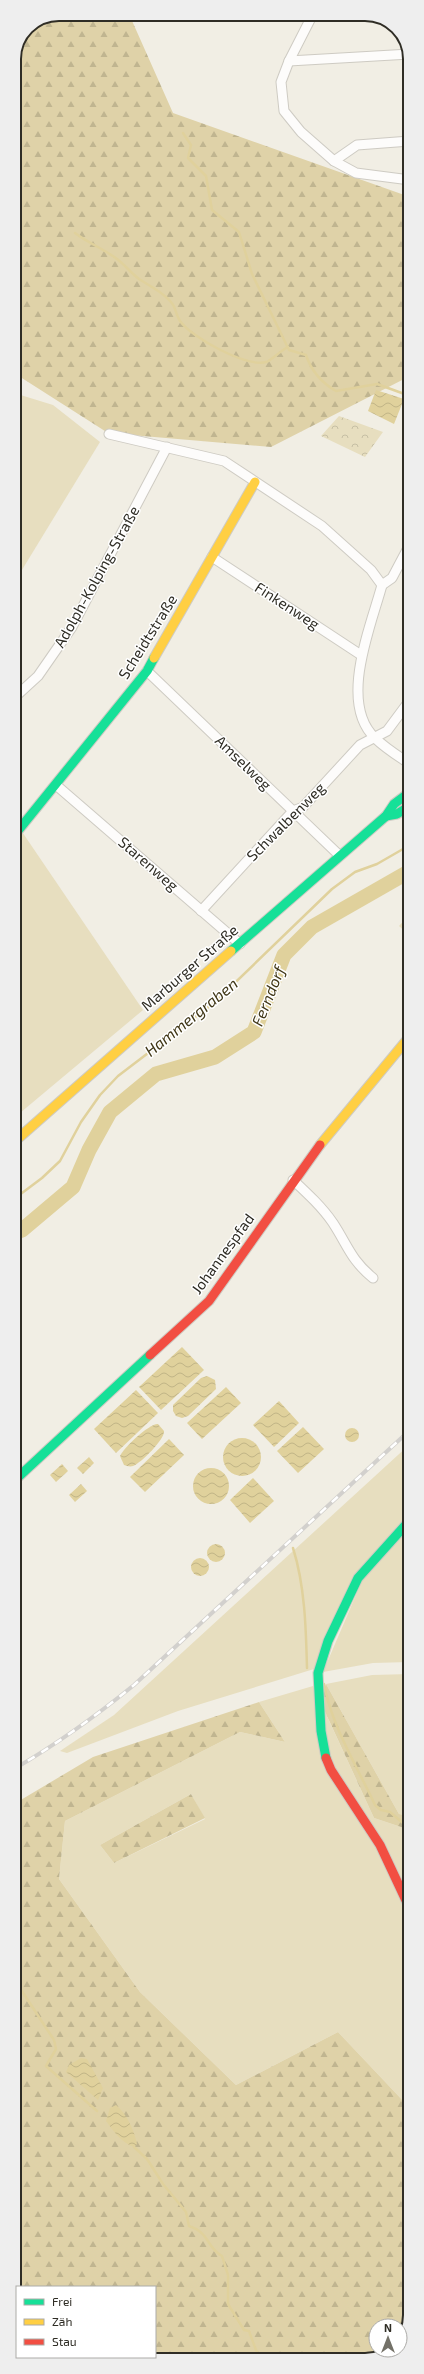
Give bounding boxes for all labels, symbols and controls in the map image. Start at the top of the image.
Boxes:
street label: Adolph-Kolping-Straße [50,503,143,651]
street label: Finkenweg [252,578,324,633]
street label: Scheidtstraße [114,591,180,682]
street label: Amselweg [212,731,276,794]
street label: Schwalbenweg [242,778,329,864]
street label: Starenweg [115,832,183,895]
street label: Marburger Straße [137,920,241,1014]
water label: Ferndorf [247,961,289,1029]
water label: Hammergraben [140,973,241,1060]
street label: Johannespfad [187,1210,257,1297]
legend [16,2286,156,2358]
text: Frei [52,2294,72,2308]
text: Zäh [52,2314,72,2328]
north arrow [368,2318,408,2358]
text: N [384,2321,392,2334]
text: Stau [52,2334,77,2348]

